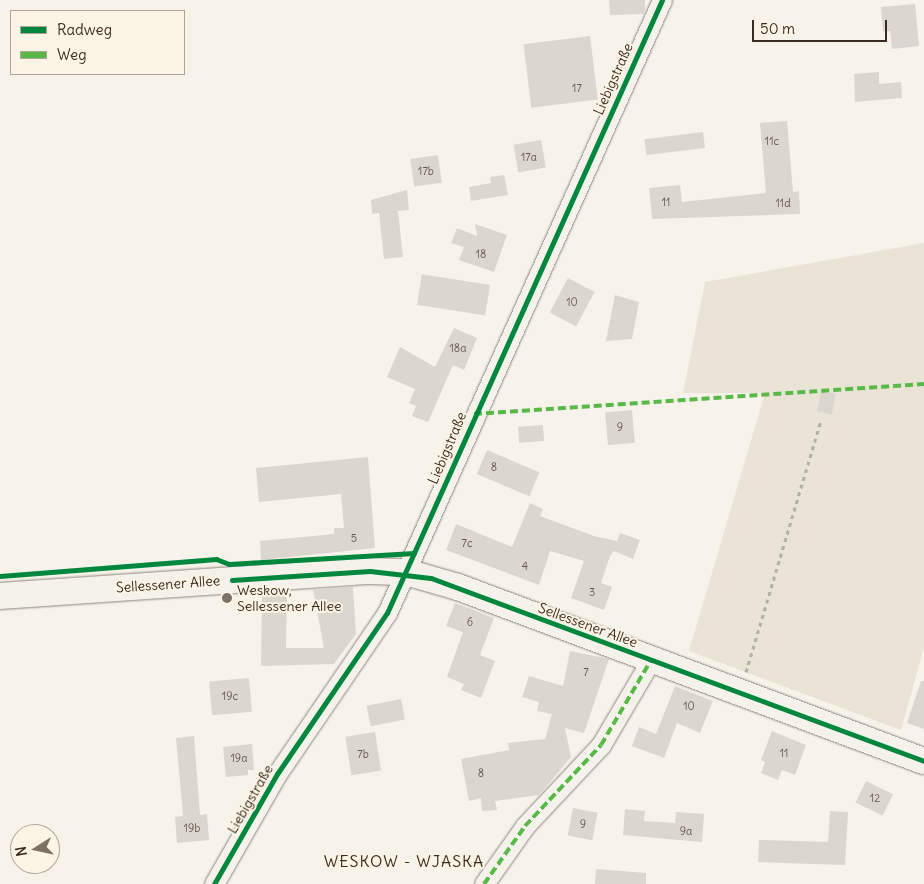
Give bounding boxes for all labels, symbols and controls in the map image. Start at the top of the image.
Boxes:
legend [10,10,185,75]
scale bar [754,10,889,42]
text: 50 m [760,19,795,38]
text: Radweg [57,20,112,39]
street label: Liebigstraße [590,41,636,117]
text: Weg [57,45,87,64]
house number: 17 [572,81,582,95]
house number: 11c [765,134,779,148]
house number: 17a [521,150,537,164]
house number: 17b [418,164,434,178]
house number: 11 [662,195,670,209]
house number: 11d [775,196,791,210]
house number: 18 [476,247,486,261]
house number: 10 [566,295,578,309]
house number: 18a [450,341,466,355]
street label: Liebigstraße [424,409,470,487]
house number: 9 [617,420,623,434]
house number: 8 [491,460,497,474]
house number: 5 [351,531,357,545]
house number: 7c [462,536,472,550]
house number: 4 [522,559,528,573]
street label: Sellessener Allee [115,572,221,596]
place label: Weskow, Sellessener Allee [237,582,341,614]
house number: 3 [589,585,595,599]
marker: Weskow, Sellessener Allee [221,592,233,604]
street label: Sellessener Allee [536,599,640,651]
house number: 6 [467,615,473,629]
house number: 7 [583,665,589,679]
house number: 19c [222,689,238,703]
house number: 10 [683,699,695,713]
house number: 11 [780,746,788,760]
house number: 7b [357,747,369,761]
house number: 19a [231,751,247,765]
street label: Liebigstraße [224,762,276,836]
house number: 8 [478,766,484,780]
house number: 12 [870,791,880,805]
house number: 9 [580,817,586,831]
house number: 19b [184,821,200,835]
north arrow [10,824,60,874]
house number: 9a [680,824,692,838]
text: N [12,845,31,858]
district label: WESKOW - WJASKA [322,851,486,871]

